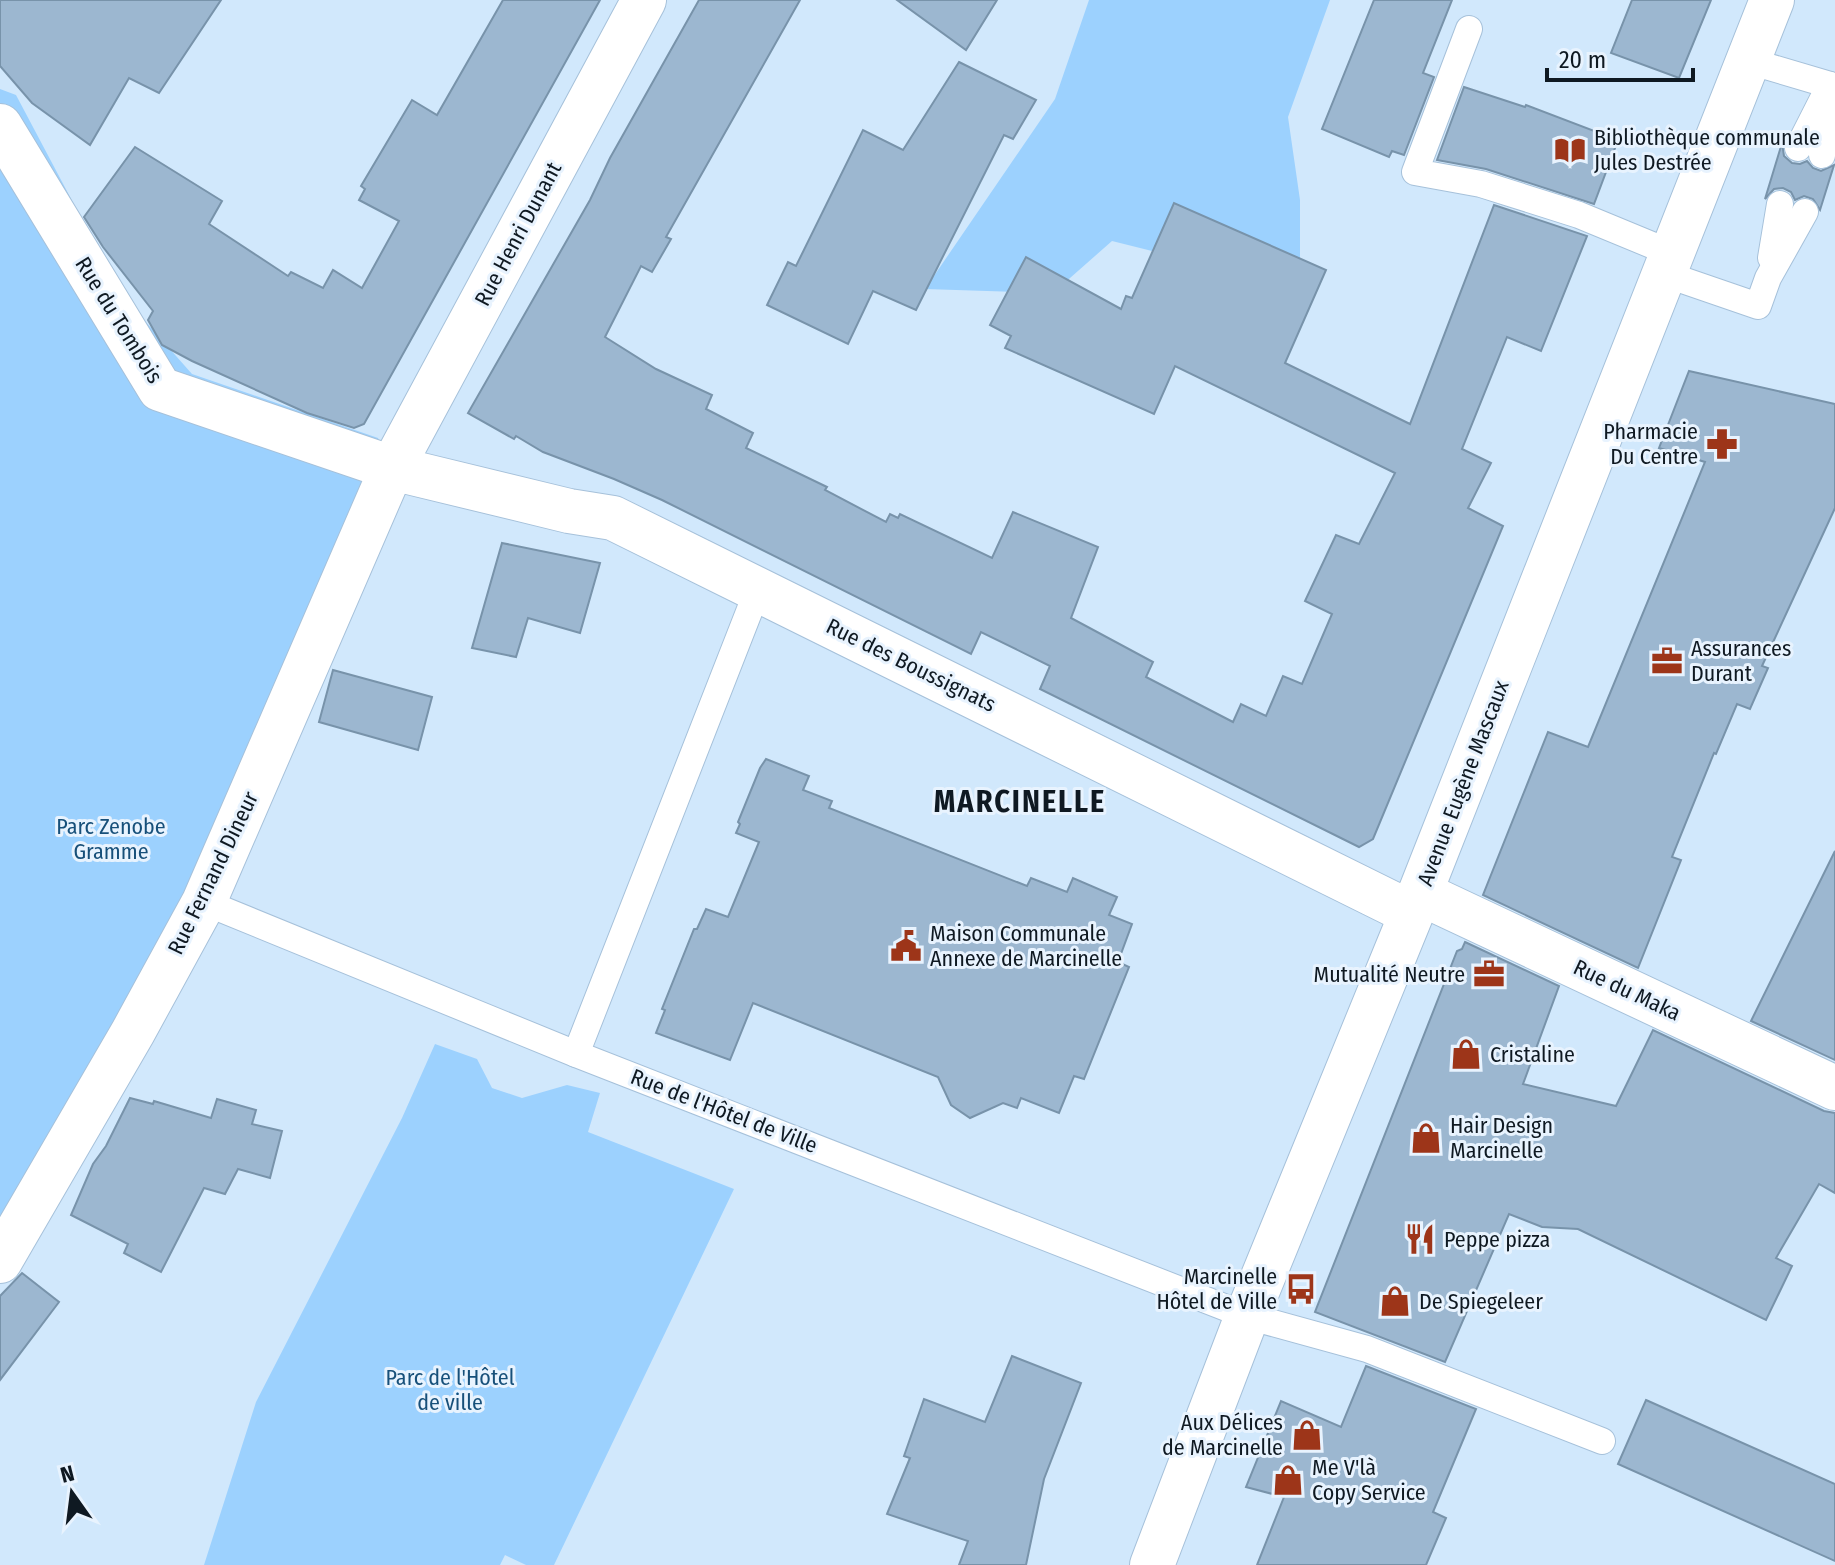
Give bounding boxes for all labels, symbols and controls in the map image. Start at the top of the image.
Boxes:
scale bar [1547,32,1693,82]
text: 20 m [1559,46,1606,74]
place label: Bibliothèque communale Jules Destrée [1594,124,1820,176]
library icon: Bibliothèque communale Jules Destrée [1553,133,1587,167]
street label: Rue Henri Dunant [469,157,568,311]
street label: Rue du Tombois [69,252,169,388]
place label: Pharmacie Du Centre [1603,418,1698,470]
pharmacy icon: Pharmacie Du Centre [1705,427,1739,461]
street label: Rue des Boussignats [822,612,1000,718]
place label: Assurances Durant [1691,635,1791,687]
office icon: Assurances Durant [1650,644,1684,678]
street label: Avenue Eugène Mascaux [1411,676,1515,890]
district label: MARCINELLE [934,784,1106,820]
street label: Rue Fernand Dineur [162,787,264,959]
park label: Parc Zenobe Gramme [56,813,166,865]
place label: Maison Communale Annexe de Marcinelle [930,920,1122,972]
public building icon: Maison Communale Annexe de Marcinelle [889,929,923,963]
street label: Rue du Maka [1569,953,1685,1027]
office icon: Mutualité Neutre [1472,957,1506,991]
place label: Mutualité Neutre [1313,961,1465,988]
shop icon: Cristaline [1449,1037,1483,1071]
place label: Cristaline [1490,1041,1575,1068]
street label: Rue de l'Hôtel de Ville [627,1063,821,1159]
place label: Hair Design Marcinelle [1450,1112,1553,1164]
shop icon: Hair Design Marcinelle [1409,1121,1443,1155]
restaurant icon: Peppe pizza [1403,1222,1437,1256]
place label: Peppe pizza [1444,1226,1550,1253]
place label: Marcinelle Hôtel de Ville [1156,1263,1277,1315]
bus stop icon: Marcinelle Hôtel de Ville [1284,1272,1318,1306]
shop icon: De Spiegeleer [1378,1284,1412,1318]
place label: De Spiegeleer [1419,1288,1543,1315]
park label: Parc de l'Hôtel de ville [386,1364,515,1416]
place label: Aux Délices de Marcinelle [1162,1409,1283,1461]
shop icon: Aux Délices de Marcinelle [1290,1418,1324,1452]
north arrow [32,1453,112,1533]
place label: Me V'là Copy Service [1312,1454,1426,1506]
text: N [58,1459,77,1489]
shop icon: Me V'là Copy Service [1271,1463,1305,1497]

